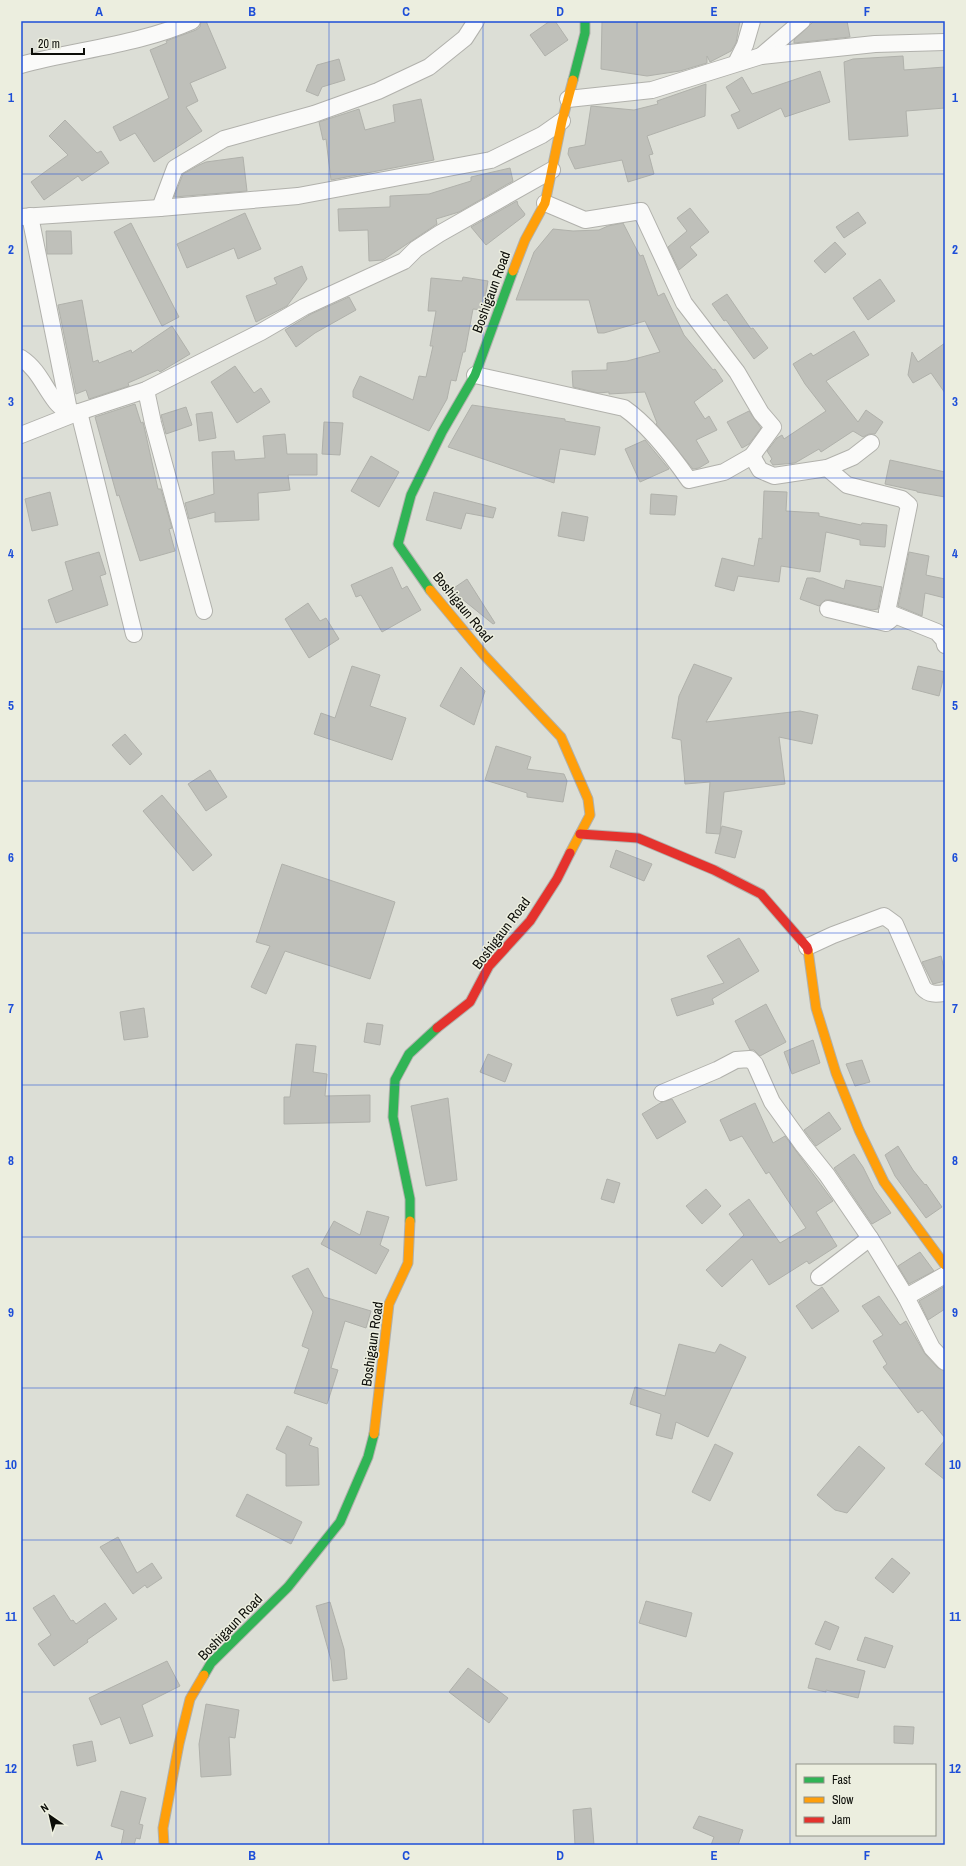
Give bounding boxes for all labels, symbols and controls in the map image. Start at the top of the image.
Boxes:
text: A [95,3,103,20]
text: B [248,3,256,20]
text: C [402,3,410,20]
text: D [556,3,564,20]
text: E [710,3,718,20]
text: F [864,3,871,20]
scale bar [32,30,84,56]
text: 20 m [38,36,60,52]
text: 1 [8,89,14,106]
text: 1 [952,89,958,106]
text: 2 [8,241,14,258]
text: 2 [952,241,958,258]
street label: Boshigaun Road [468,249,514,335]
text: 3 [8,393,14,410]
text: 3 [952,393,958,410]
text: 4 [8,545,14,562]
text: 4 [952,545,958,562]
street label: Boshigaun Road [429,568,497,646]
text: 5 [8,697,14,714]
text: 5 [952,697,958,714]
text: 6 [8,849,14,866]
text: 6 [952,849,958,866]
street label: Boshigaun Road [468,893,534,973]
text: 7 [8,1000,14,1017]
text: 7 [952,1000,958,1017]
text: 8 [8,1152,14,1169]
text: 8 [952,1152,958,1169]
street label: Boshigaun Road [357,1300,387,1388]
text: 9 [8,1304,14,1321]
text: 9 [952,1304,958,1321]
text: 10 [5,1456,17,1473]
text: 10 [949,1456,961,1473]
street label: Boshigaun Road [194,1590,266,1664]
text: 11 [5,1608,17,1625]
text: 11 [949,1608,961,1625]
text: 12 [5,1760,17,1777]
text: 12 [949,1760,961,1777]
legend [796,1764,936,1836]
text: Fast [832,1772,851,1788]
text: Slow [832,1792,854,1808]
north arrow [30,1796,70,1836]
text: N [38,1800,51,1815]
text: Jam [832,1812,851,1828]
text: A [95,1847,103,1864]
text: B [248,1847,256,1864]
text: C [402,1847,410,1864]
text: D [556,1847,564,1864]
text: E [710,1847,718,1864]
text: F [864,1847,871,1864]

